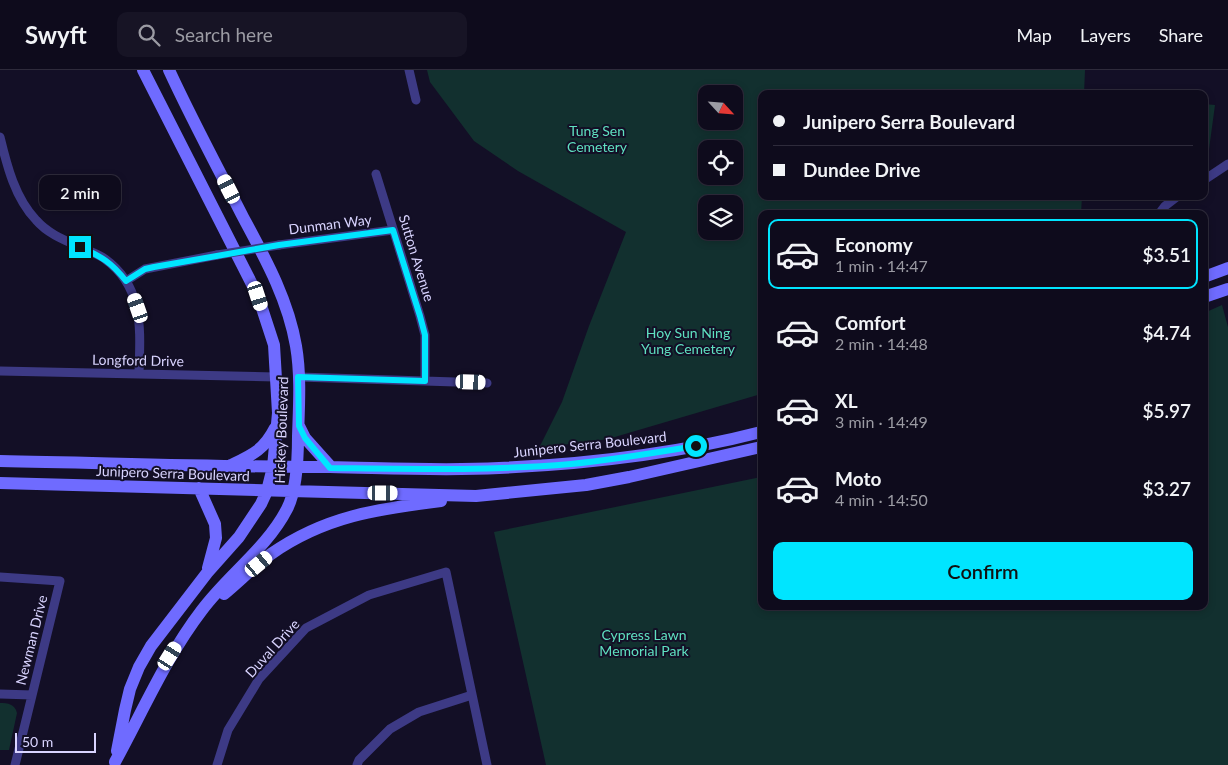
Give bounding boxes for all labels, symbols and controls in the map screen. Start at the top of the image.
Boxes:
search box [117,12,467,57]
text: Swyft [25,20,87,49]
icon: search [135,21,163,49]
text: Search here [175,23,273,46]
text: Map [1016,24,1052,46]
text: Layers [1080,24,1131,46]
text: Share [1159,24,1203,46]
north arrow [698,85,742,130]
map controls [698,85,743,240]
text: Junipero Serra Boulevard [803,110,1015,133]
park label: Tung Sen Cemetery [567,122,628,155]
button: locate [698,140,743,185]
text: Dundee Drive [803,158,921,181]
car [215,172,242,206]
callout: 2 min [39,174,121,210]
text: 2 min [60,183,100,202]
button: layers [698,195,743,240]
street label: Dunman Way [288,210,373,238]
street label: Sutton Avenue [396,212,438,304]
icon: car [775,232,820,277]
text: Economy [835,233,913,256]
route end [69,236,91,258]
text: $3.51 [1142,243,1191,266]
text: 1 min · 14:47 [835,256,928,275]
car [246,279,269,313]
car [126,291,149,325]
icon: car [775,310,820,355]
text: Comfort [835,311,906,334]
text: $4.74 [1142,321,1191,344]
park label: Hoy Sun Ning Yung Cemetery [641,324,736,357]
text: 2 min · 14:48 [835,334,928,353]
street label: Longford Drive [92,351,184,369]
car [455,374,486,390]
street label: Hickey Boulevard [271,376,291,484]
icon: car [775,388,820,433]
text: XL [835,389,858,412]
text: $5.97 [1142,399,1191,422]
text: 3 min · 14:49 [835,412,928,431]
street label: Junipero Serra Boulevard [513,428,667,460]
route start [685,435,707,457]
street label: Junipero Serra Boulevard [96,462,250,484]
icon: car [775,466,820,511]
text: Moto [835,467,881,490]
text: $3.27 [1142,477,1191,500]
car [368,486,398,501]
text: 4 min · 14:50 [835,490,928,509]
button: Confirm [773,542,1193,600]
car [242,549,275,579]
street label: Newman Drive [12,593,50,687]
street label: Duval Drive [241,615,303,681]
park label: Cypress Lawn Memorial Park [599,626,690,659]
car [155,639,184,673]
scale bar [15,730,96,753]
text: 50 m [22,733,53,750]

